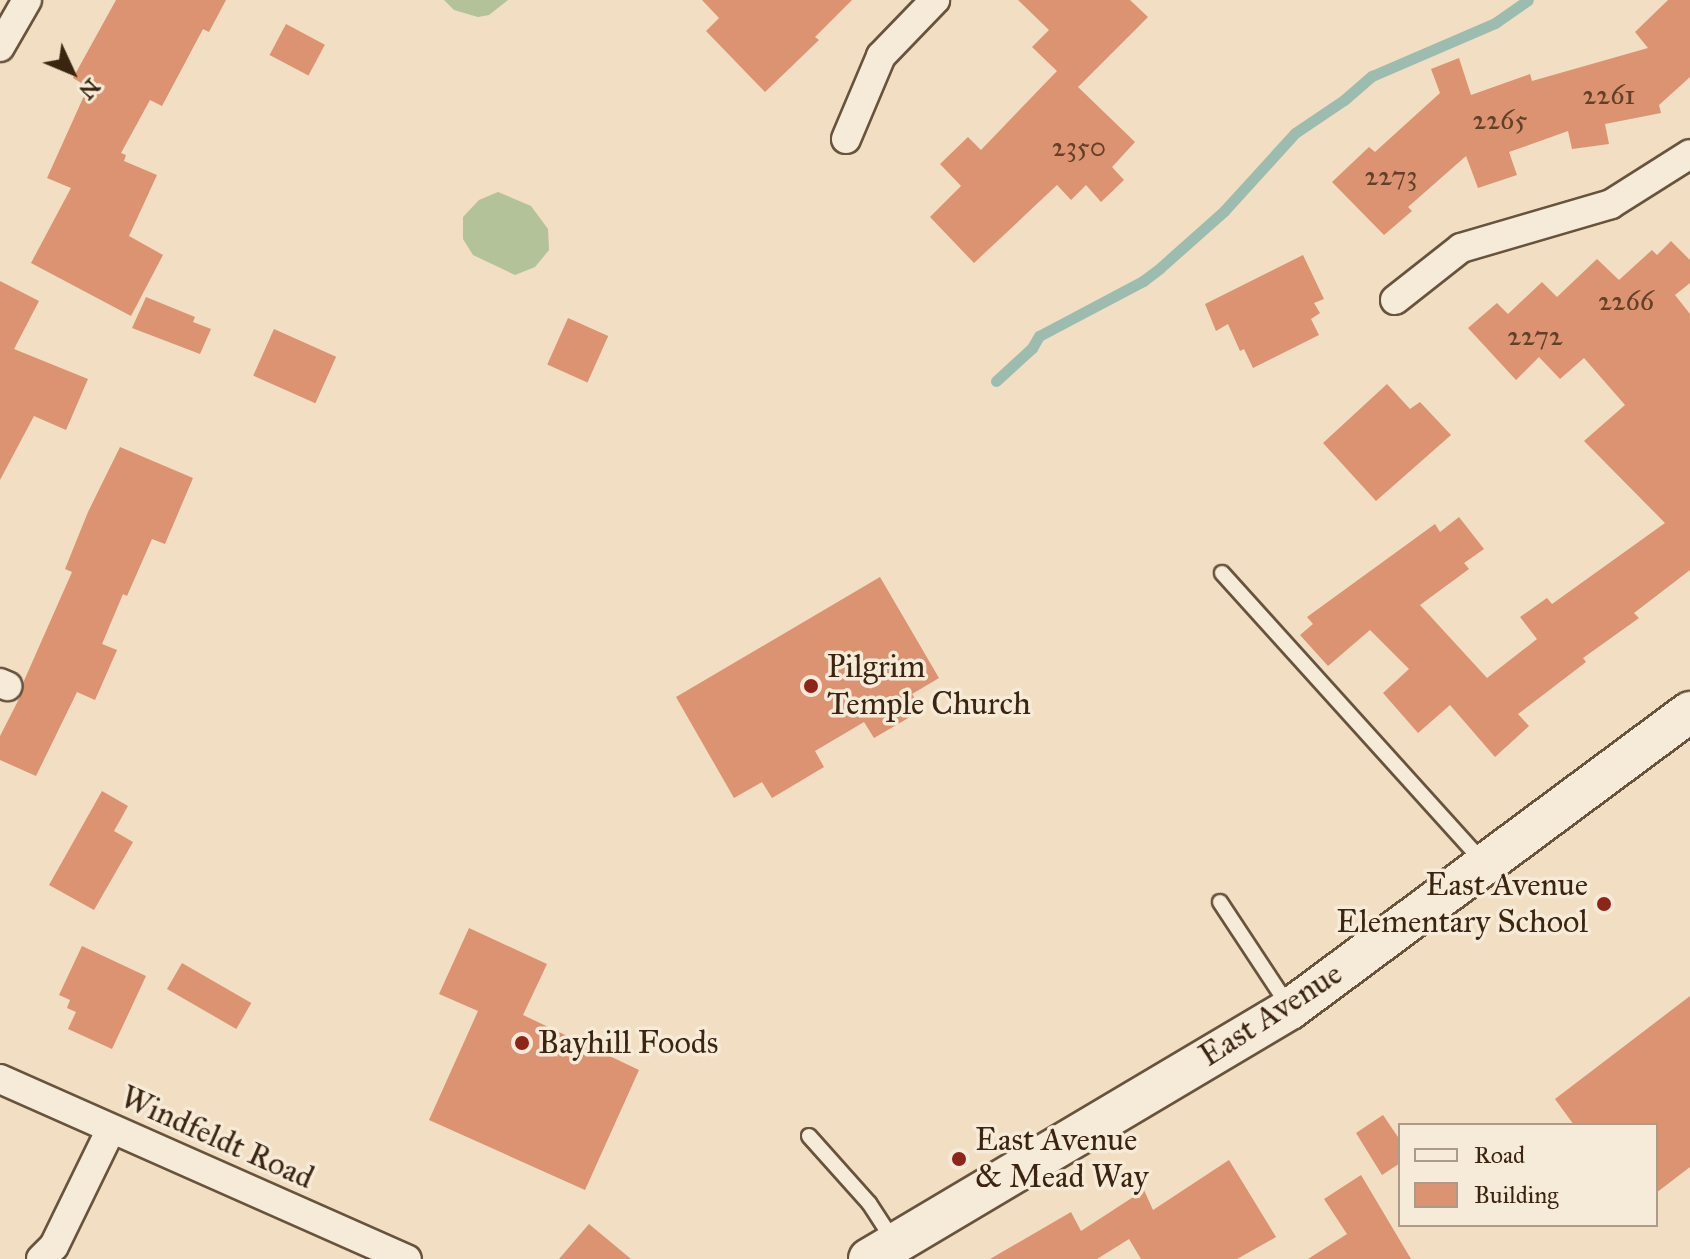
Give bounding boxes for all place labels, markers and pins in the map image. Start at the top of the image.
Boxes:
place label: Pilgrim Temple Church [827,649,1031,724]
marker: Pilgrim Temple Church [802,677,820,695]
place label: East Avenue Elementary School [1336,867,1588,942]
marker: East Avenue Elementary School [1595,895,1613,913]
place label: Bayhill Foods [538,1024,718,1062]
marker: Bayhill Foods [513,1034,531,1052]
place label: East Avenue & Mead Way [975,1122,1148,1197]
marker: East Avenue & Mead Way [950,1150,968,1168]

